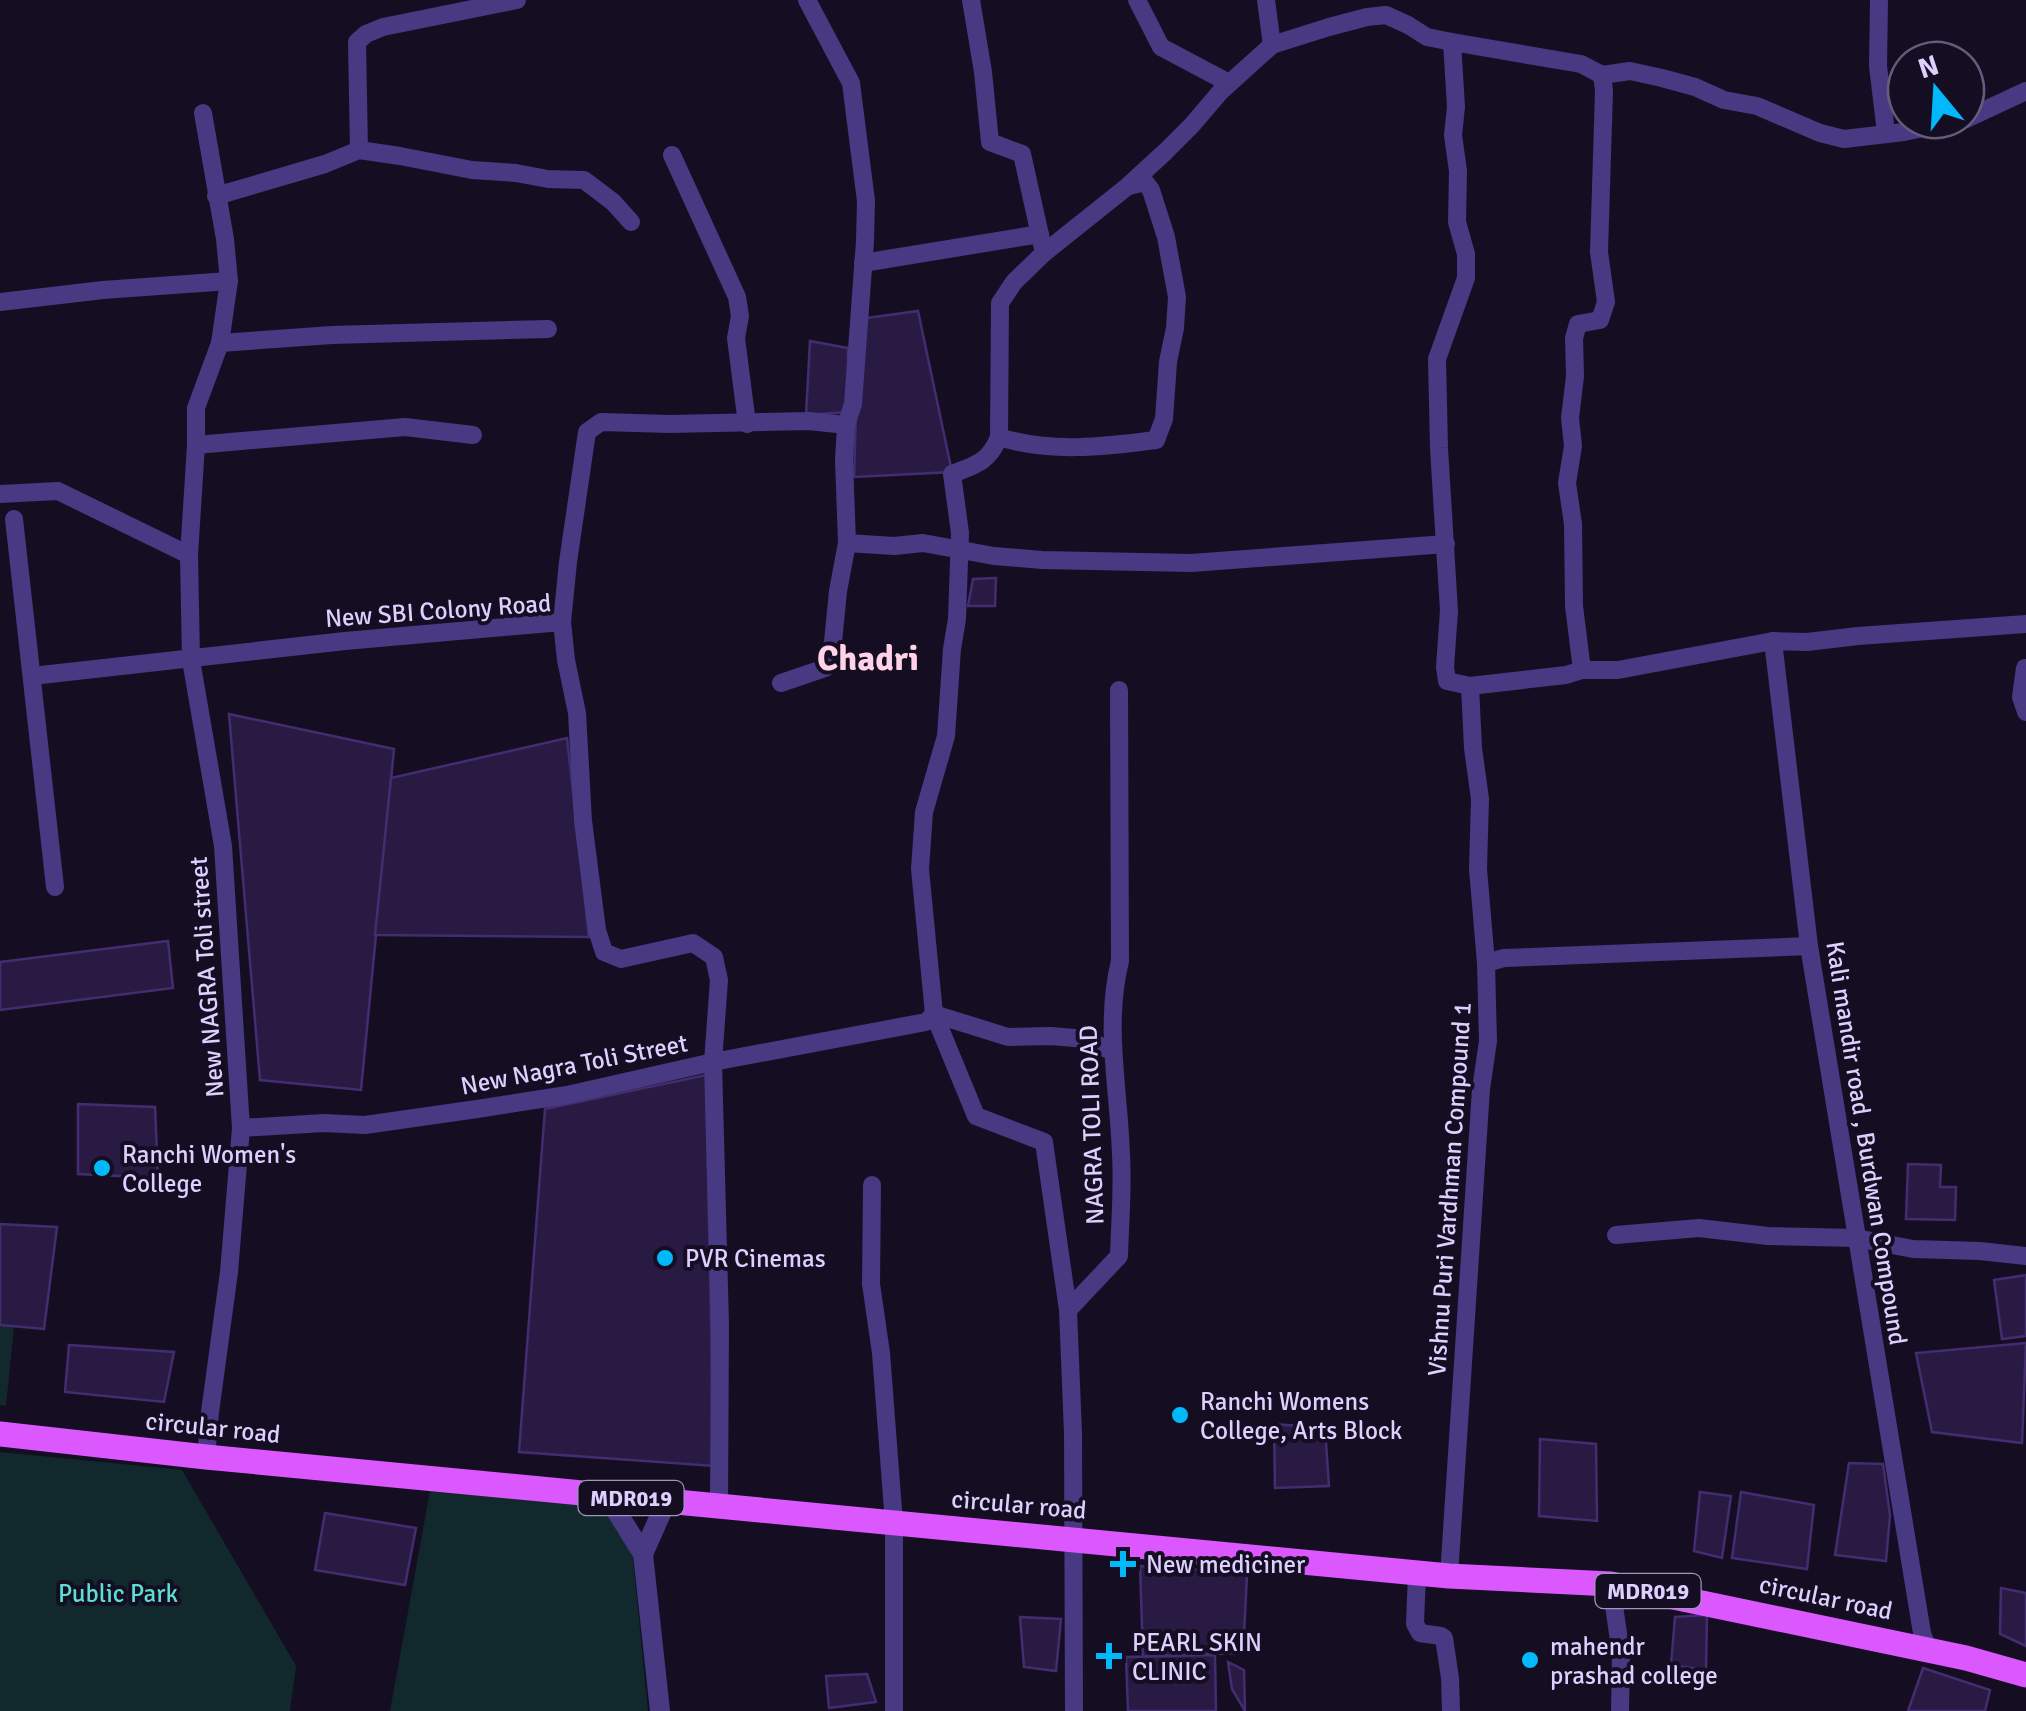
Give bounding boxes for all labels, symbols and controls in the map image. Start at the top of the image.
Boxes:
north arrow [1886,40,1986,140]
text: N [1914,48,1943,86]
street label: New SBI Colony Road [324,587,552,634]
district label: Chadri [817,637,919,680]
street label: New NAGRA Toli street [183,855,230,1099]
street label: Kali mandir road , Burdwan Compound [1819,939,1914,1347]
street label: Vishnu Puri Vardhman Compound 1 [1421,1001,1478,1377]
street label: NAGRA TOLI ROAD [1073,1025,1110,1225]
street label: New Nagra Toli Street [458,1027,690,1102]
place label: Ranchi Women's College [122,1139,296,1199]
marker: Ranchi Women's College [91,1157,113,1179]
place label: PVR Cinemas [685,1243,826,1274]
marker: PVR Cinemas [654,1247,676,1269]
place label: Ranchi Womens College, Arts Block [1200,1386,1403,1446]
marker: Ranchi Womens College, Arts Block [1169,1404,1191,1426]
street label: circular road [144,1405,282,1450]
road number: MDR019 [578,1481,684,1515]
street label: circular road [950,1483,1088,1526]
place label: New mediciner [1146,1549,1306,1580]
marker: New mediciner [1110,1551,1136,1577]
street label: circular road [1756,1568,1895,1627]
road number: MDR019 [1596,1574,1700,1608]
park label: Public Park [58,1578,178,1609]
place label: PEARL SKIN CLINIC [1132,1627,1262,1687]
place label: mahendr prashad college [1550,1631,1718,1691]
marker: PEARL SKIN CLINIC [1096,1643,1122,1669]
marker: mahendr prashad college [1519,1649,1541,1671]

